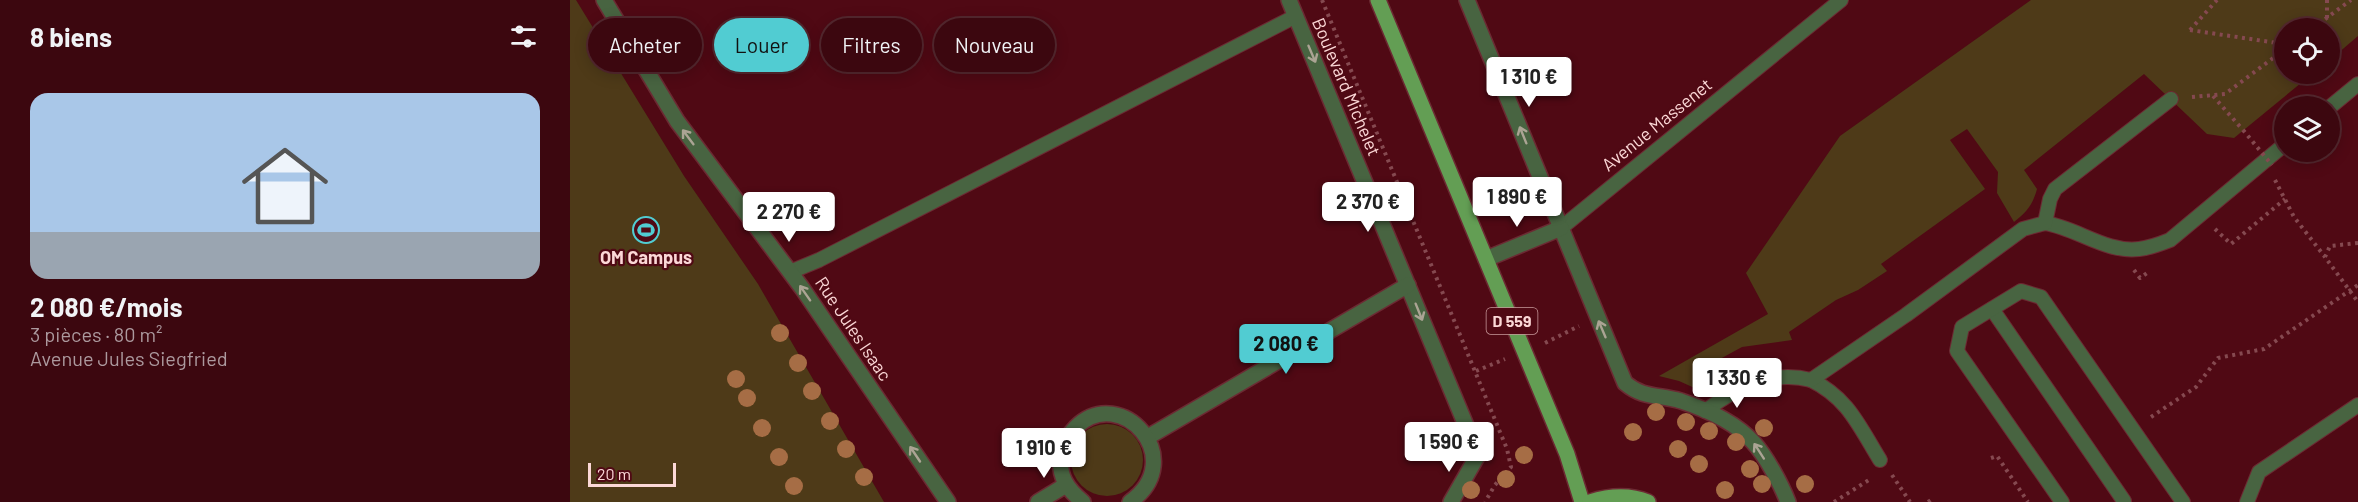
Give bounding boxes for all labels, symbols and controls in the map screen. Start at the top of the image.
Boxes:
street label: Boulevard Michelet [1308,14,1386,159]
chip: Acheter [588,18,702,72]
chip: Louer [714,18,809,72]
chip: Filtres [821,18,922,72]
chip: Nouveau [934,18,1055,72]
map controls [2274,18,2340,162]
button: locate [2274,18,2340,84]
icon: filters [507,20,540,53]
text: 8 biens [30,21,112,52]
one-way arrow [1307,44,1318,63]
pin: 1 310 € [1474,57,1584,108]
text: 1 310 € [1501,64,1557,88]
street label: Avenue Massenet [1597,73,1716,175]
button: layers [2274,96,2340,162]
one-way arrow [1517,127,1528,145]
one-way arrow [682,129,695,145]
icon: home [231,132,339,240]
pin: 1 890 € [1462,177,1572,228]
pin: 2 370 € [1313,182,1423,233]
text: 1 890 € [1487,184,1547,208]
text: 2 370 € [1336,189,1400,213]
pin: 2 270 € [734,192,844,243]
text: 2 270 € [757,199,821,223]
sports icon: OM Campus [631,215,661,245]
place label: OM Campus [600,246,692,268]
street label: Rue Jules Isaac [811,272,897,385]
one-way arrow [799,285,811,301]
text: 2 080 €/mois [30,291,183,322]
one-way arrow [1414,302,1425,320]
road number: D 559 [1486,308,1538,334]
one-way arrow [1596,320,1607,339]
text: 3 pièces · 80 m² [30,322,163,346]
pin: 2 080 € [1231,324,1341,375]
text: 2 080 € [1253,331,1319,355]
text: Avenue Jules Siegfried [30,346,228,370]
pin: 1 330 € [1682,358,1792,409]
text: 1 330 € [1707,365,1767,389]
pin: 1 590 € [1394,422,1504,473]
pin: 1 910 € [989,428,1099,479]
text: 1 590 € [1419,429,1479,453]
text: 1 910 € [1016,435,1072,459]
one-way arrow [1753,443,1766,460]
one-way arrow [909,446,921,463]
scale bar [588,460,676,488]
text: 20 m [597,464,631,483]

